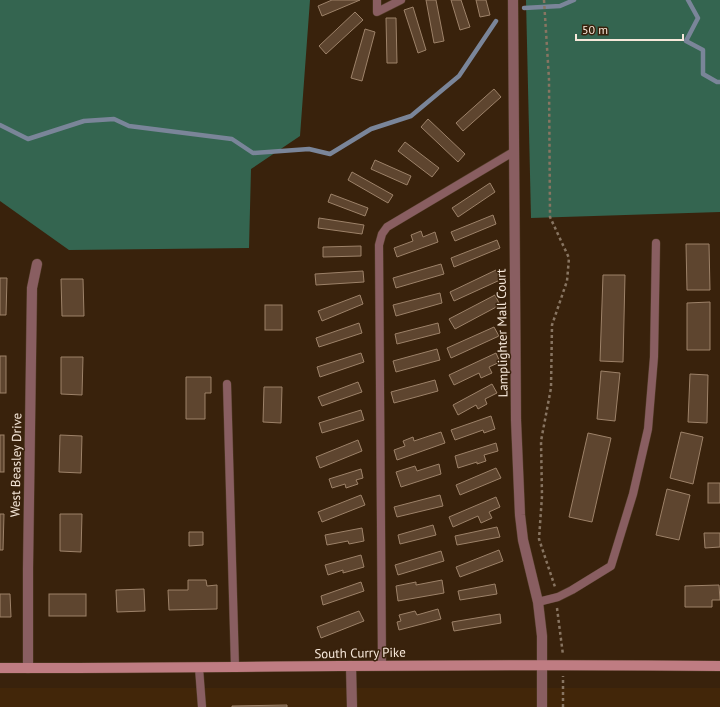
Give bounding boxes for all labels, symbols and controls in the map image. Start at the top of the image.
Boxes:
scale bar [576,16,683,42]
text: 50 m [582,22,608,37]
street label: Lamplighter Mall Court [492,268,512,397]
street label: West Beasley Drive [7,413,25,517]
street label: South Curry Pike [314,644,406,662]

